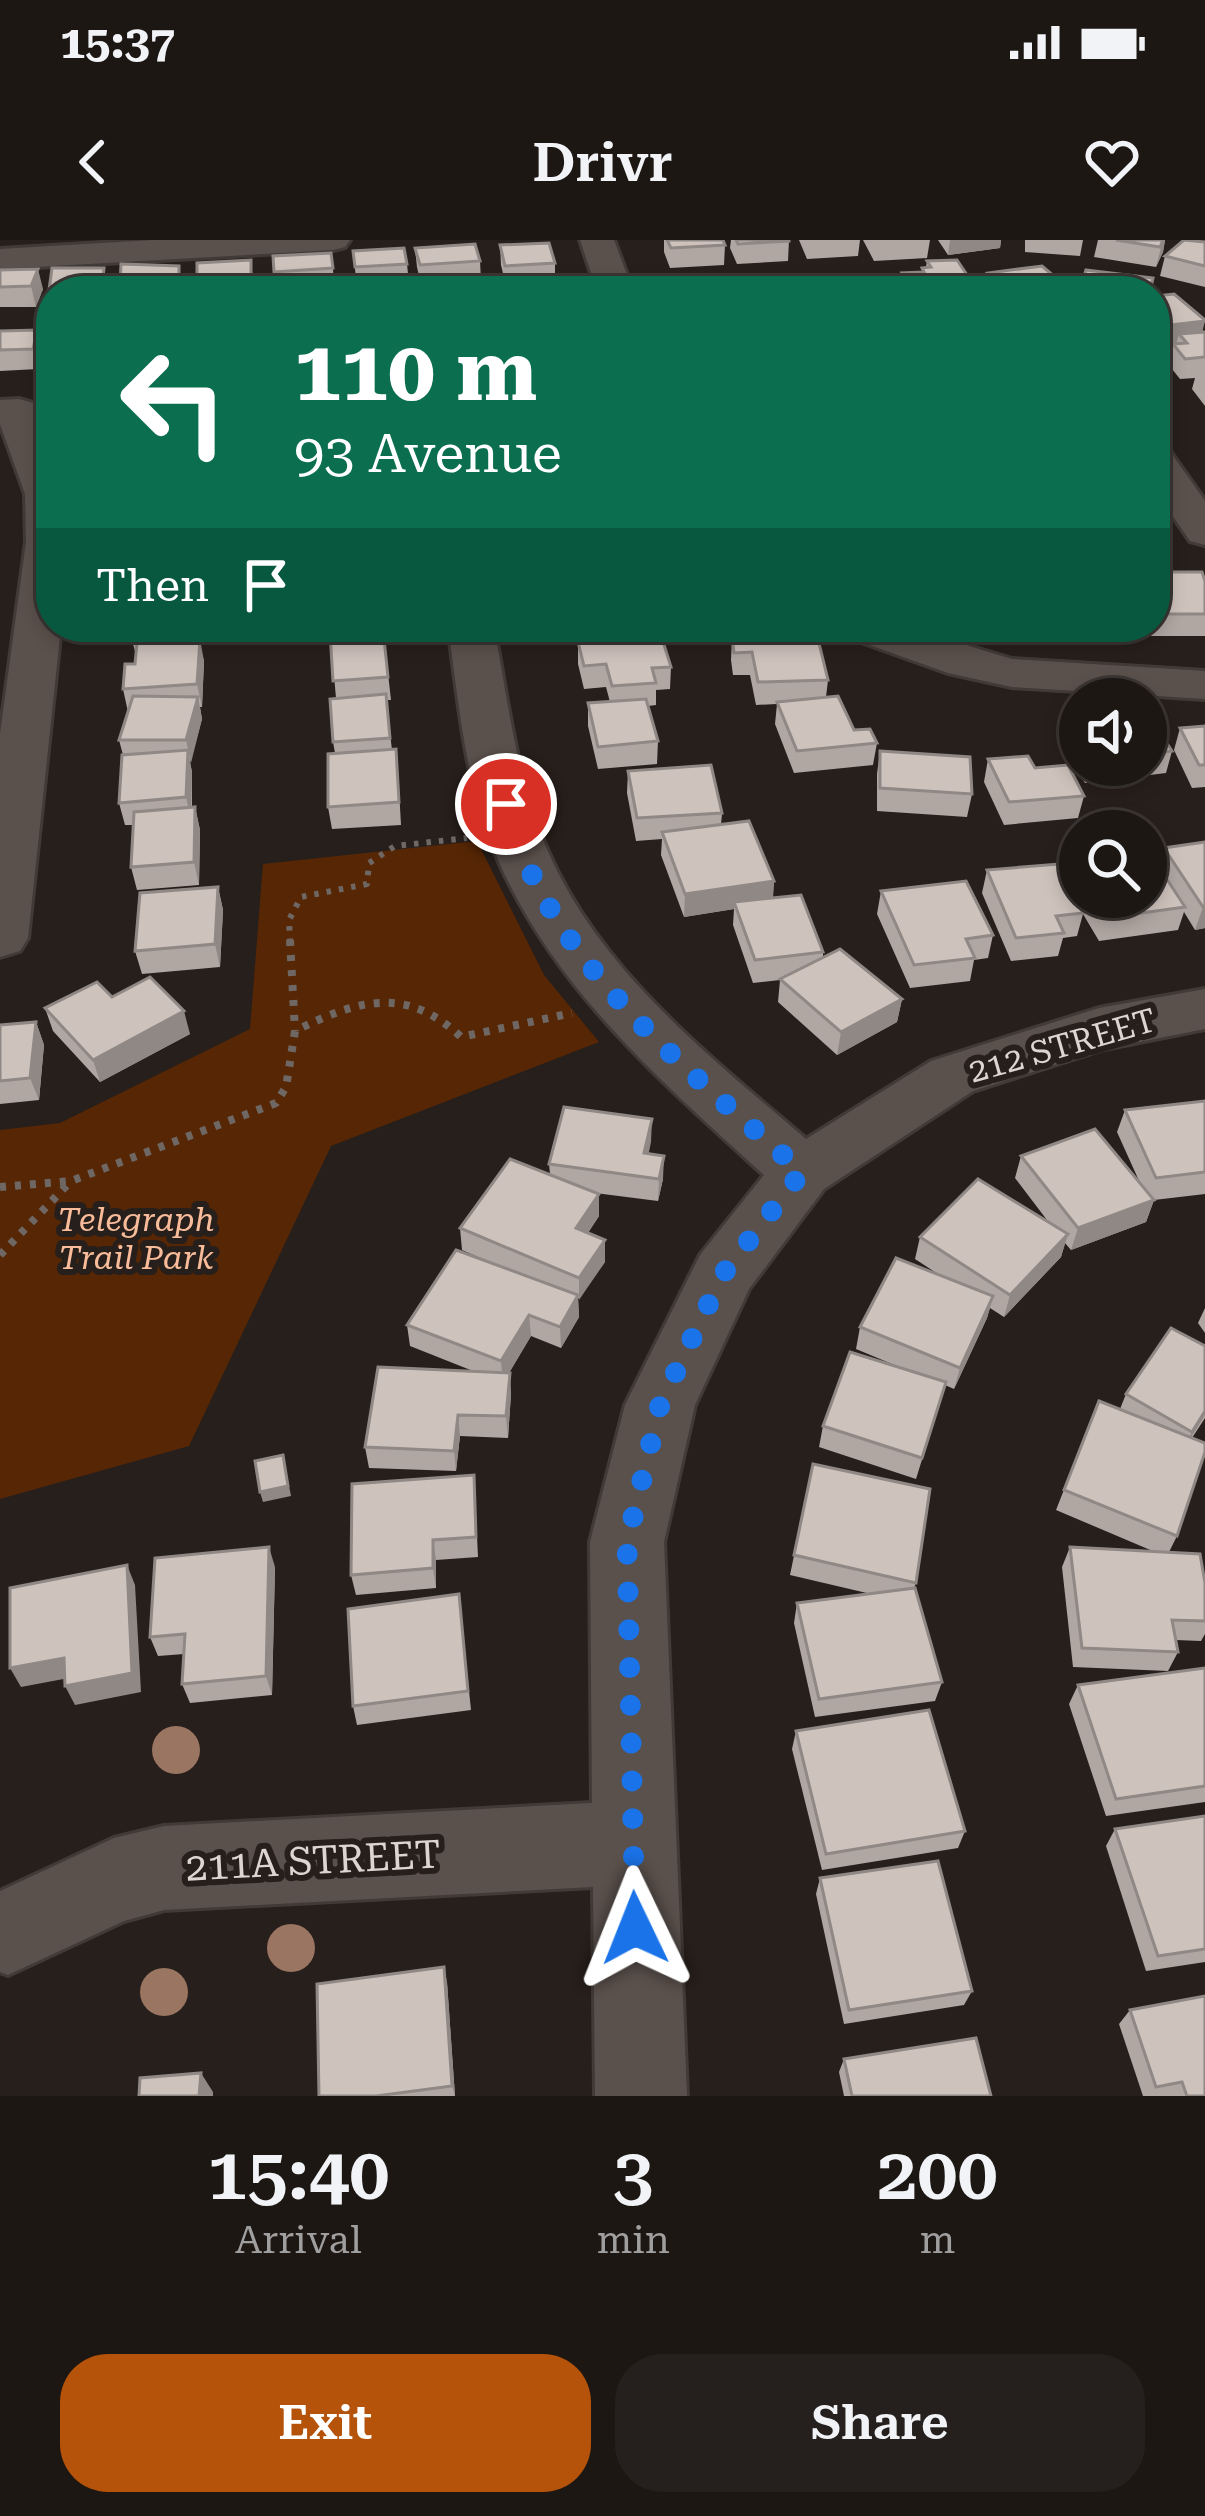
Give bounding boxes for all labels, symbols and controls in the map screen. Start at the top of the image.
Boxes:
text: 15:37 [60,16,175,69]
icon: back [60,129,126,195]
icon: heart [1079,129,1145,195]
text: Drivr [533,131,672,194]
text: 110 m [294,322,537,420]
icon: left [96,324,252,480]
text: 93 Avenue [294,422,562,485]
icon: arrive [233,552,299,618]
text: Then [96,559,209,612]
map controls [1059,678,1167,918]
button: sound [1059,678,1167,786]
pin [455,753,557,855]
icon: arrive [473,771,539,837]
button: search [1059,810,1167,918]
street label: 212 STREET [964,1000,1160,1091]
park label: Telegraph Trail Park [57,1200,215,1277]
street label: 211A STREET [184,1831,442,1891]
position arrow [572,1865,698,1991]
text: 15:40 [207,2132,390,2217]
text: 3 [613,2132,653,2217]
text: 200 [877,2132,998,2217]
text: Arrival [235,2217,362,2263]
text: min [597,2217,670,2263]
text: m [920,2217,955,2263]
button: Exit [60,2354,591,2492]
button: Share [615,2354,1145,2492]

